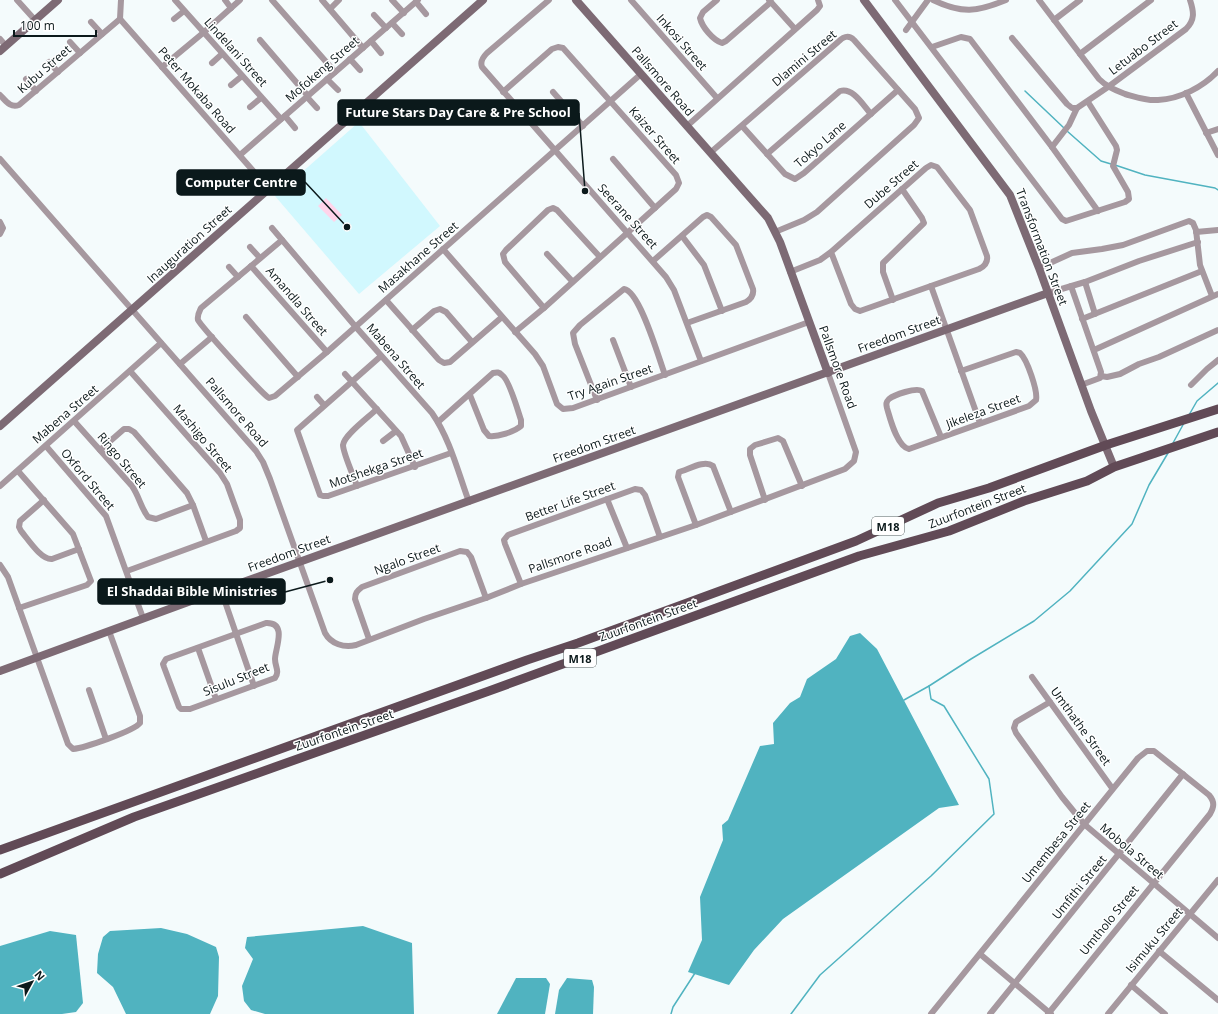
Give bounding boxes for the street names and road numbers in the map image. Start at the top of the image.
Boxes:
street label: Inkosi Street [653,10,711,74]
street label: Lindelani Street [200,14,272,90]
street label: Letuabo Street [1105,15,1181,79]
street label: Dlamini Street [768,26,840,90]
street label: Mofokeng Street [281,32,363,106]
street label: Kubu Street [14,41,74,97]
street label: Pallsmore Road [628,42,698,120]
street label: Peter Mokaba Road [155,43,239,137]
street label: Kaizer Street [625,103,685,167]
street label: Tokyo Lane [790,117,850,171]
street label: Dube Street [860,156,922,212]
street label: Seerane Street [594,180,662,252]
street label: Transformation Street [1012,186,1072,308]
street label: Inauguration Street [143,201,235,287]
street label: Masakhane Street [374,217,462,297]
street label: Amandla Street [262,263,332,339]
street label: Freedom Street [855,311,943,357]
street label: Mabena Street [363,319,429,393]
street label: Pallsmore Road [815,323,861,411]
street label: Try Again Street [565,360,655,404]
street label: Pallsmore Road [202,373,272,451]
street label: Mabena Street [28,381,102,447]
street label: Jikeleza Street [943,390,1023,433]
street label: Mashigo Street [170,400,236,476]
street label: Freedom Street [550,421,638,467]
street label: Ringo Street [94,428,150,492]
street label: Motshekga Street [327,444,425,492]
street label: Oxford Street [57,445,119,513]
street label: Better Life Street [523,477,617,525]
street label: Zuurfontein Street [926,480,1028,532]
road number: M18 [872,517,904,535]
street label: Freedom Street [245,530,333,576]
street label: Pallsmore Road [526,533,614,577]
street label: Ngalo Street [372,539,442,579]
street label: Zuurfontein Street [597,594,699,646]
road number: M18 [564,649,596,667]
street label: Sisulu Street [200,658,272,700]
street label: Umthathe Street [1047,683,1115,769]
street label: Zuurfontein Street [292,705,396,755]
street label: Umembesa Street [1018,797,1094,887]
street label: Mobola Street [1096,819,1168,883]
street label: Umfithi Street [1048,851,1110,923]
street label: Umtholo Street [1075,881,1143,959]
street label: Isimuku Street [1121,904,1187,976]

